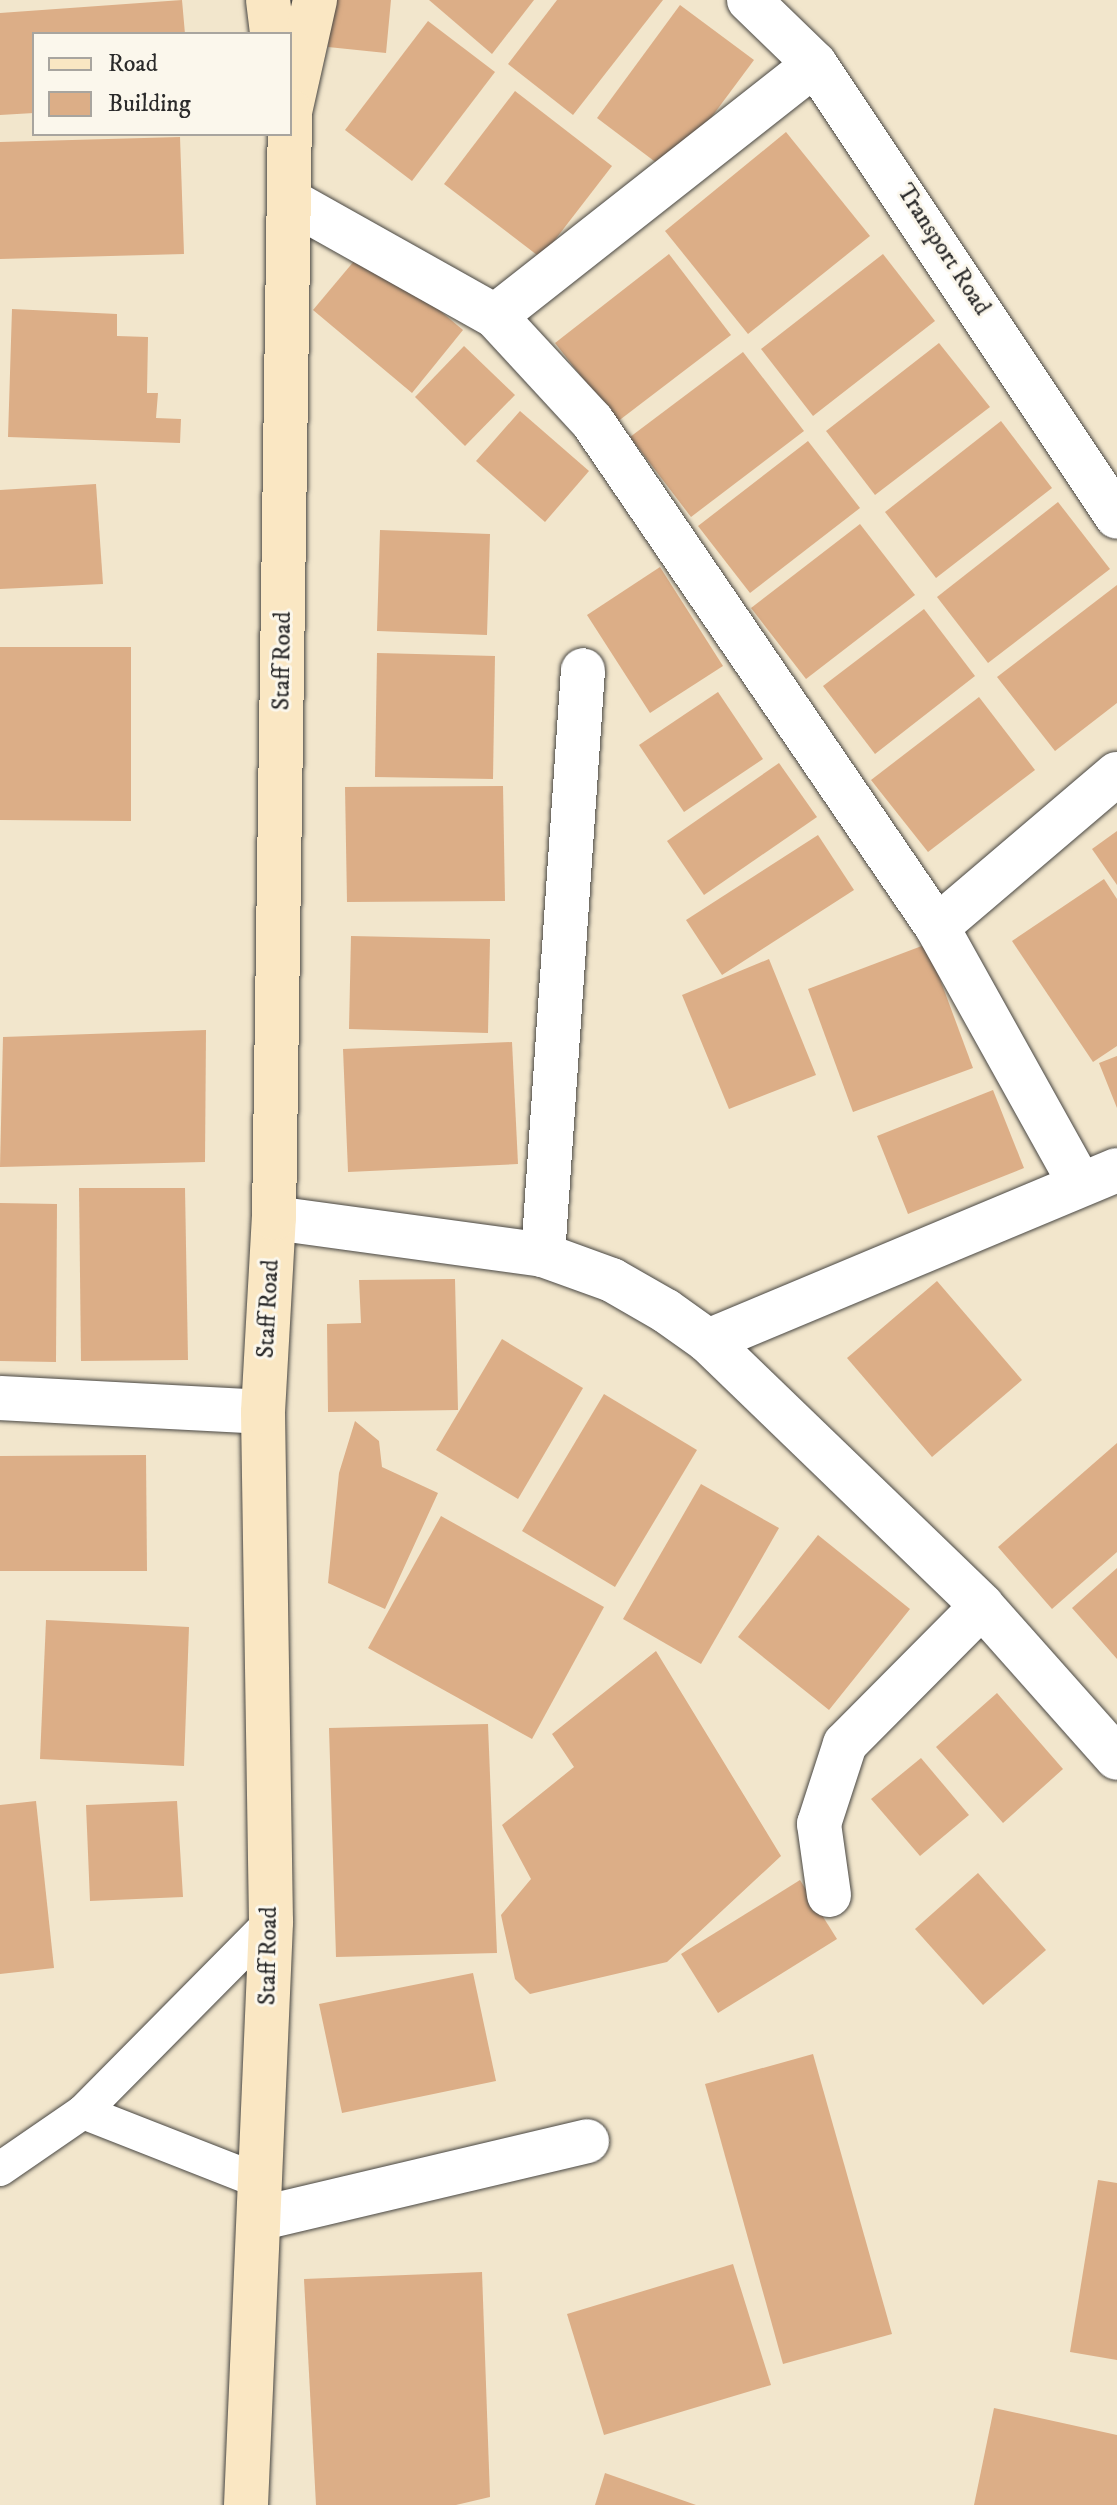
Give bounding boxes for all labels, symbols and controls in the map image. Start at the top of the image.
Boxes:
legend [32,32,292,136]
text: Road [108,49,158,79]
text: Building [108,89,191,119]
street label: Transport Road [890,179,996,321]
street label: Staff Road [268,611,298,711]
street label: Staff Road [252,1259,286,1359]
street label: Staff Road [254,1906,284,2006]

